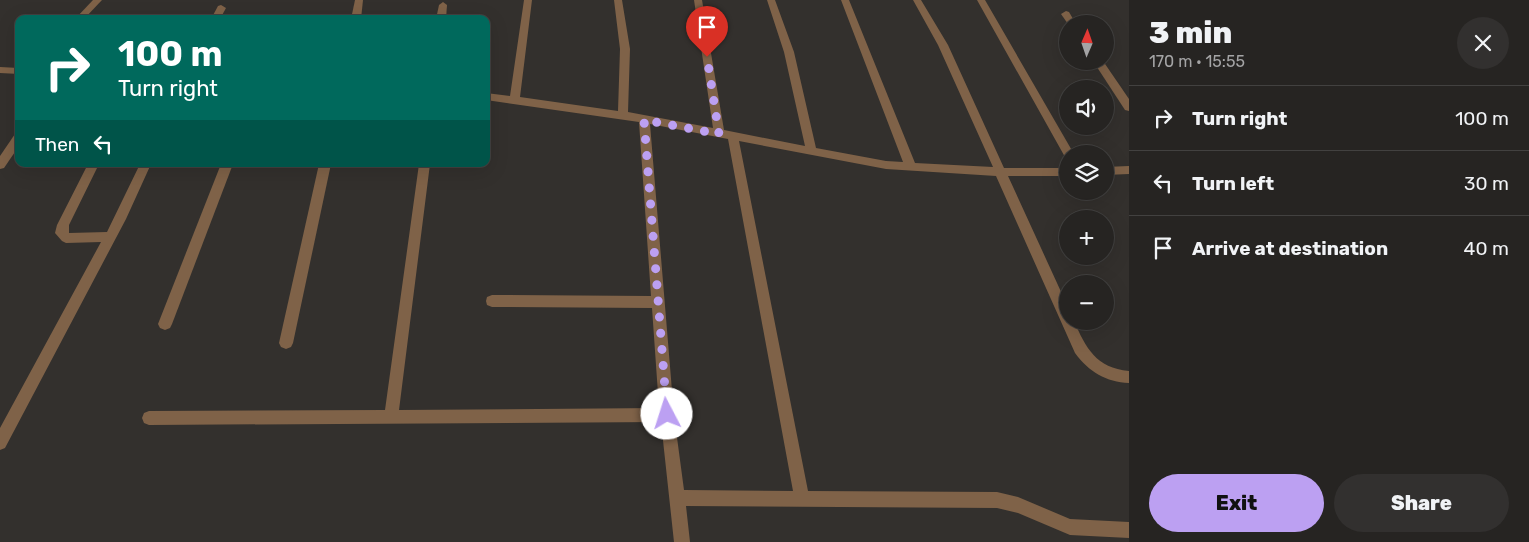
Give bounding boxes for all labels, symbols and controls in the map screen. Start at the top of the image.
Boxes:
pin [686,6,728,57]
icon: arrive [693,13,721,41]
north arrow [1059,15,1114,70]
map controls [1059,15,1114,330]
text: 3 min [1149,15,1232,51]
button: close [1457,17,1509,69]
text: 100 m [118,33,223,75]
icon: right [35,35,100,100]
text: 170 m · 15:55 [1149,52,1245,71]
text: Turn right [118,75,218,102]
button: sound [1059,80,1114,135]
icon: right [1149,104,1177,132]
text: Turn right [1192,107,1287,130]
text: 100 m [1455,107,1509,130]
icon: left [89,130,117,158]
text: Then [35,133,79,156]
button: layers [1059,145,1114,200]
icon: left [1149,169,1177,197]
text: Turn left [1192,172,1274,195]
text: 30 m [1464,172,1509,195]
button: + [1059,210,1114,265]
icon: arrive [1149,234,1177,262]
text: Arrive at destination [1192,237,1388,260]
text: 40 m [1464,237,1509,260]
button: − [1059,275,1114,330]
position arrow [640,387,692,439]
button: Exit [1149,474,1324,532]
button: Share [1334,474,1509,532]

